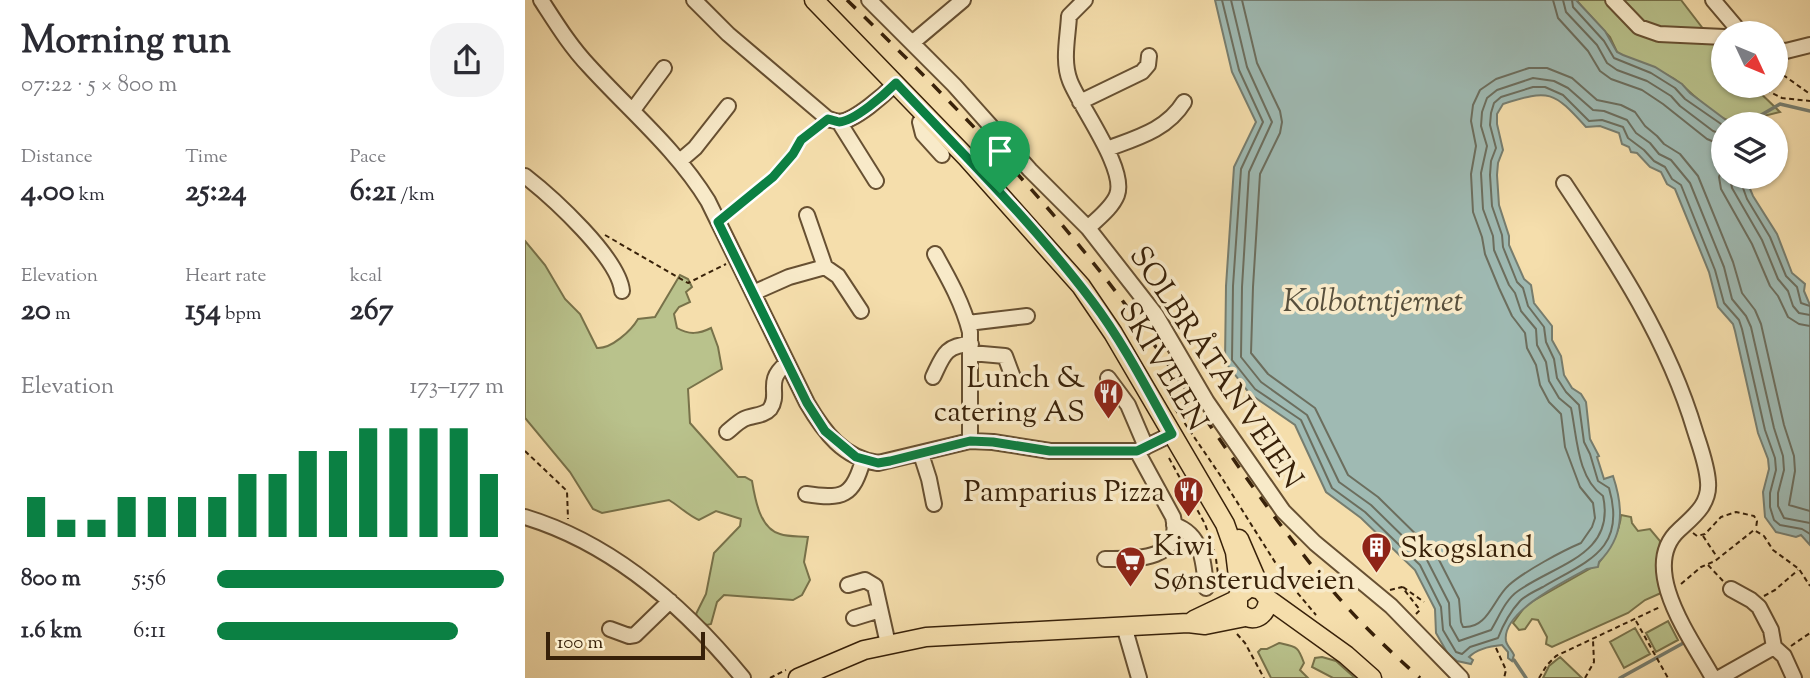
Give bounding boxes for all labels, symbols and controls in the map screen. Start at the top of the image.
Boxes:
text: Morning run [21,16,231,70]
north arrow [1711,21,1789,98]
map controls [1711,21,1788,189]
button: share [430,23,504,97]
text: 07:22 · 5 × 800 m [21,69,177,102]
button: layers [1711,112,1788,189]
pin [970,121,1030,193]
icon: arrive [981,132,1019,170]
text: Distance [21,144,93,171]
text: Time [185,144,228,171]
text: Pace [350,144,386,171]
text: 4.00 [21,171,75,214]
text: 25:24 [185,171,247,214]
text: 6:21 [350,171,396,214]
text: km [75,182,105,209]
text: /km [396,182,435,209]
street label: SOLBRÅTANVEIEN [1118,238,1312,498]
text: Elevation [21,263,98,290]
text: Heart rate [185,263,266,290]
text: kcal [350,263,382,290]
water label: Kolbotntjernet [1283,280,1463,326]
text: 20 [21,290,51,333]
text: 154 [185,290,221,333]
text: 267 [350,290,394,333]
street label: SKIVEIEN [1106,295,1217,440]
text: m [51,301,71,328]
text: bpm [221,301,261,328]
place label: Lunch & catering AS [934,358,1086,435]
text: Elevation [21,371,114,404]
text: 173–177 m [410,371,504,404]
restaurant icon: Lunch & catering AS [1091,377,1125,421]
place label: Pamparius Pizza [963,472,1165,515]
restaurant icon: Pamparius Pizza [1171,474,1205,518]
place label: Kiwi Sønsterudveien [1153,526,1355,603]
place label: Skogsland [1400,528,1533,571]
building icon: Skogsland [1360,530,1394,574]
supermarket icon: Kiwi Sønsterudveien [1113,545,1147,589]
text: 800 m [21,563,81,596]
text: 5:56 [133,563,166,596]
text: 1.6 km [21,615,82,648]
text: 6:11 [133,615,166,648]
scale bar [546,629,705,661]
text: 100 m [557,630,603,657]

